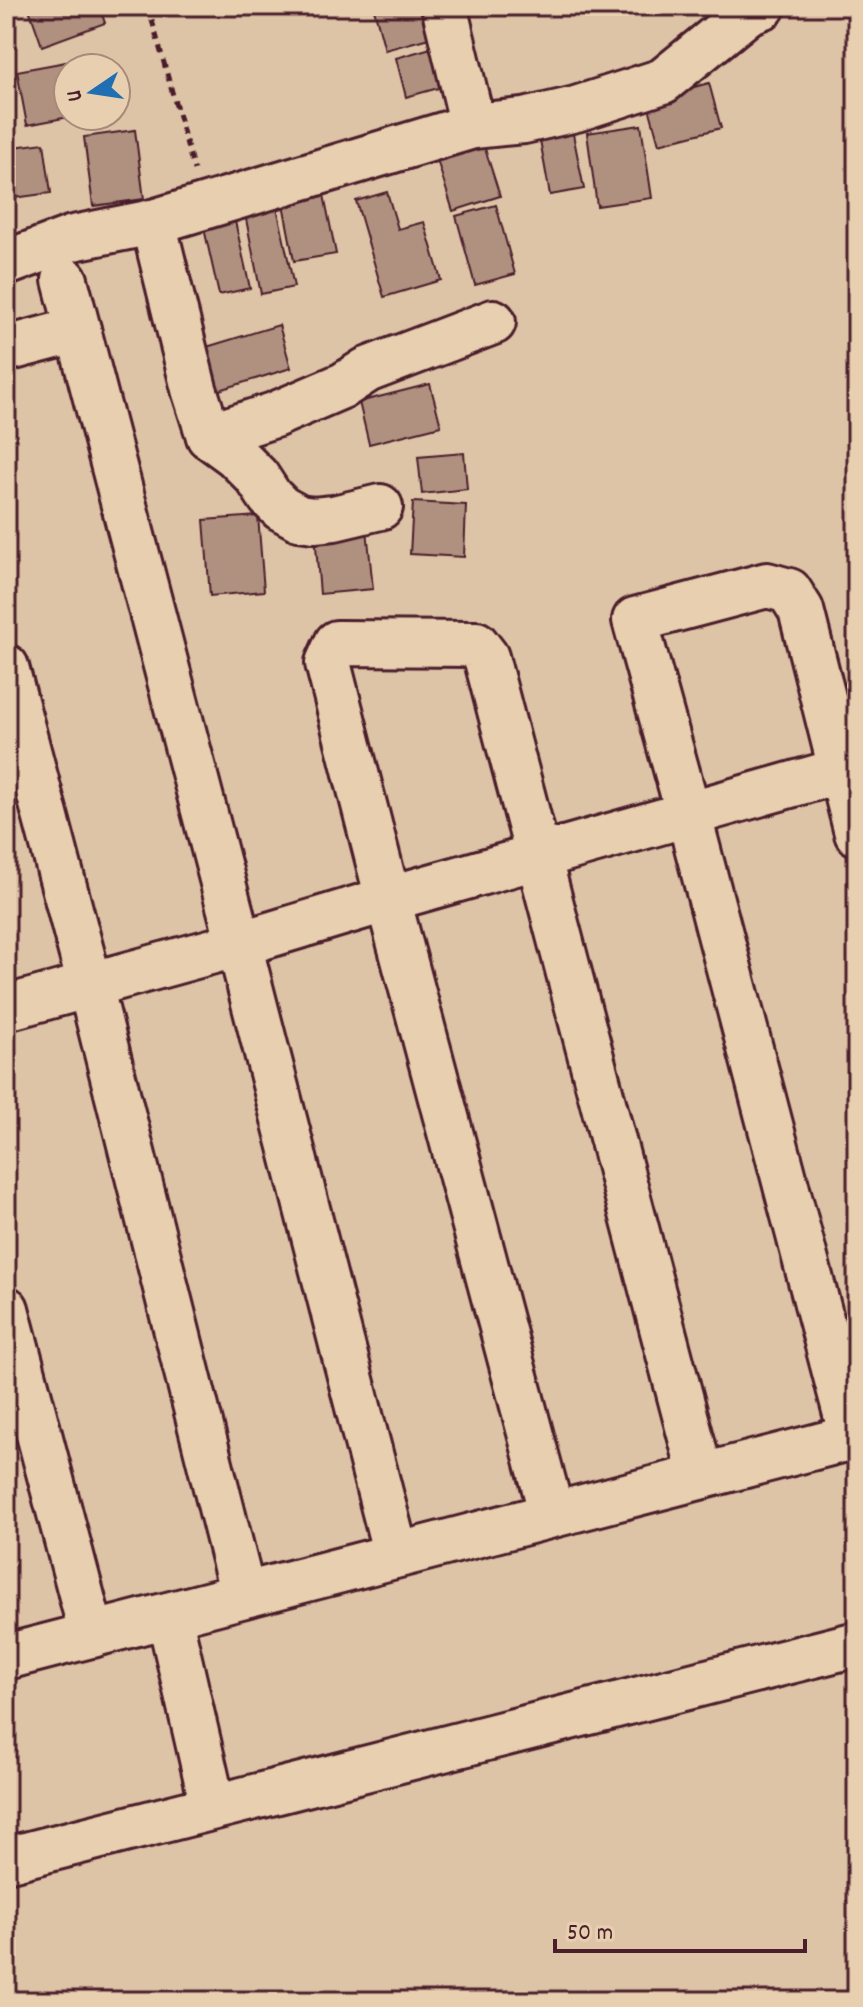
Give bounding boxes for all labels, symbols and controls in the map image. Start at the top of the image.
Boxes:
north arrow [52,52,132,132]
text: U [60,87,92,104]
scale bar [555,1903,805,1953]
text: 50 m [567,1917,613,1951]

